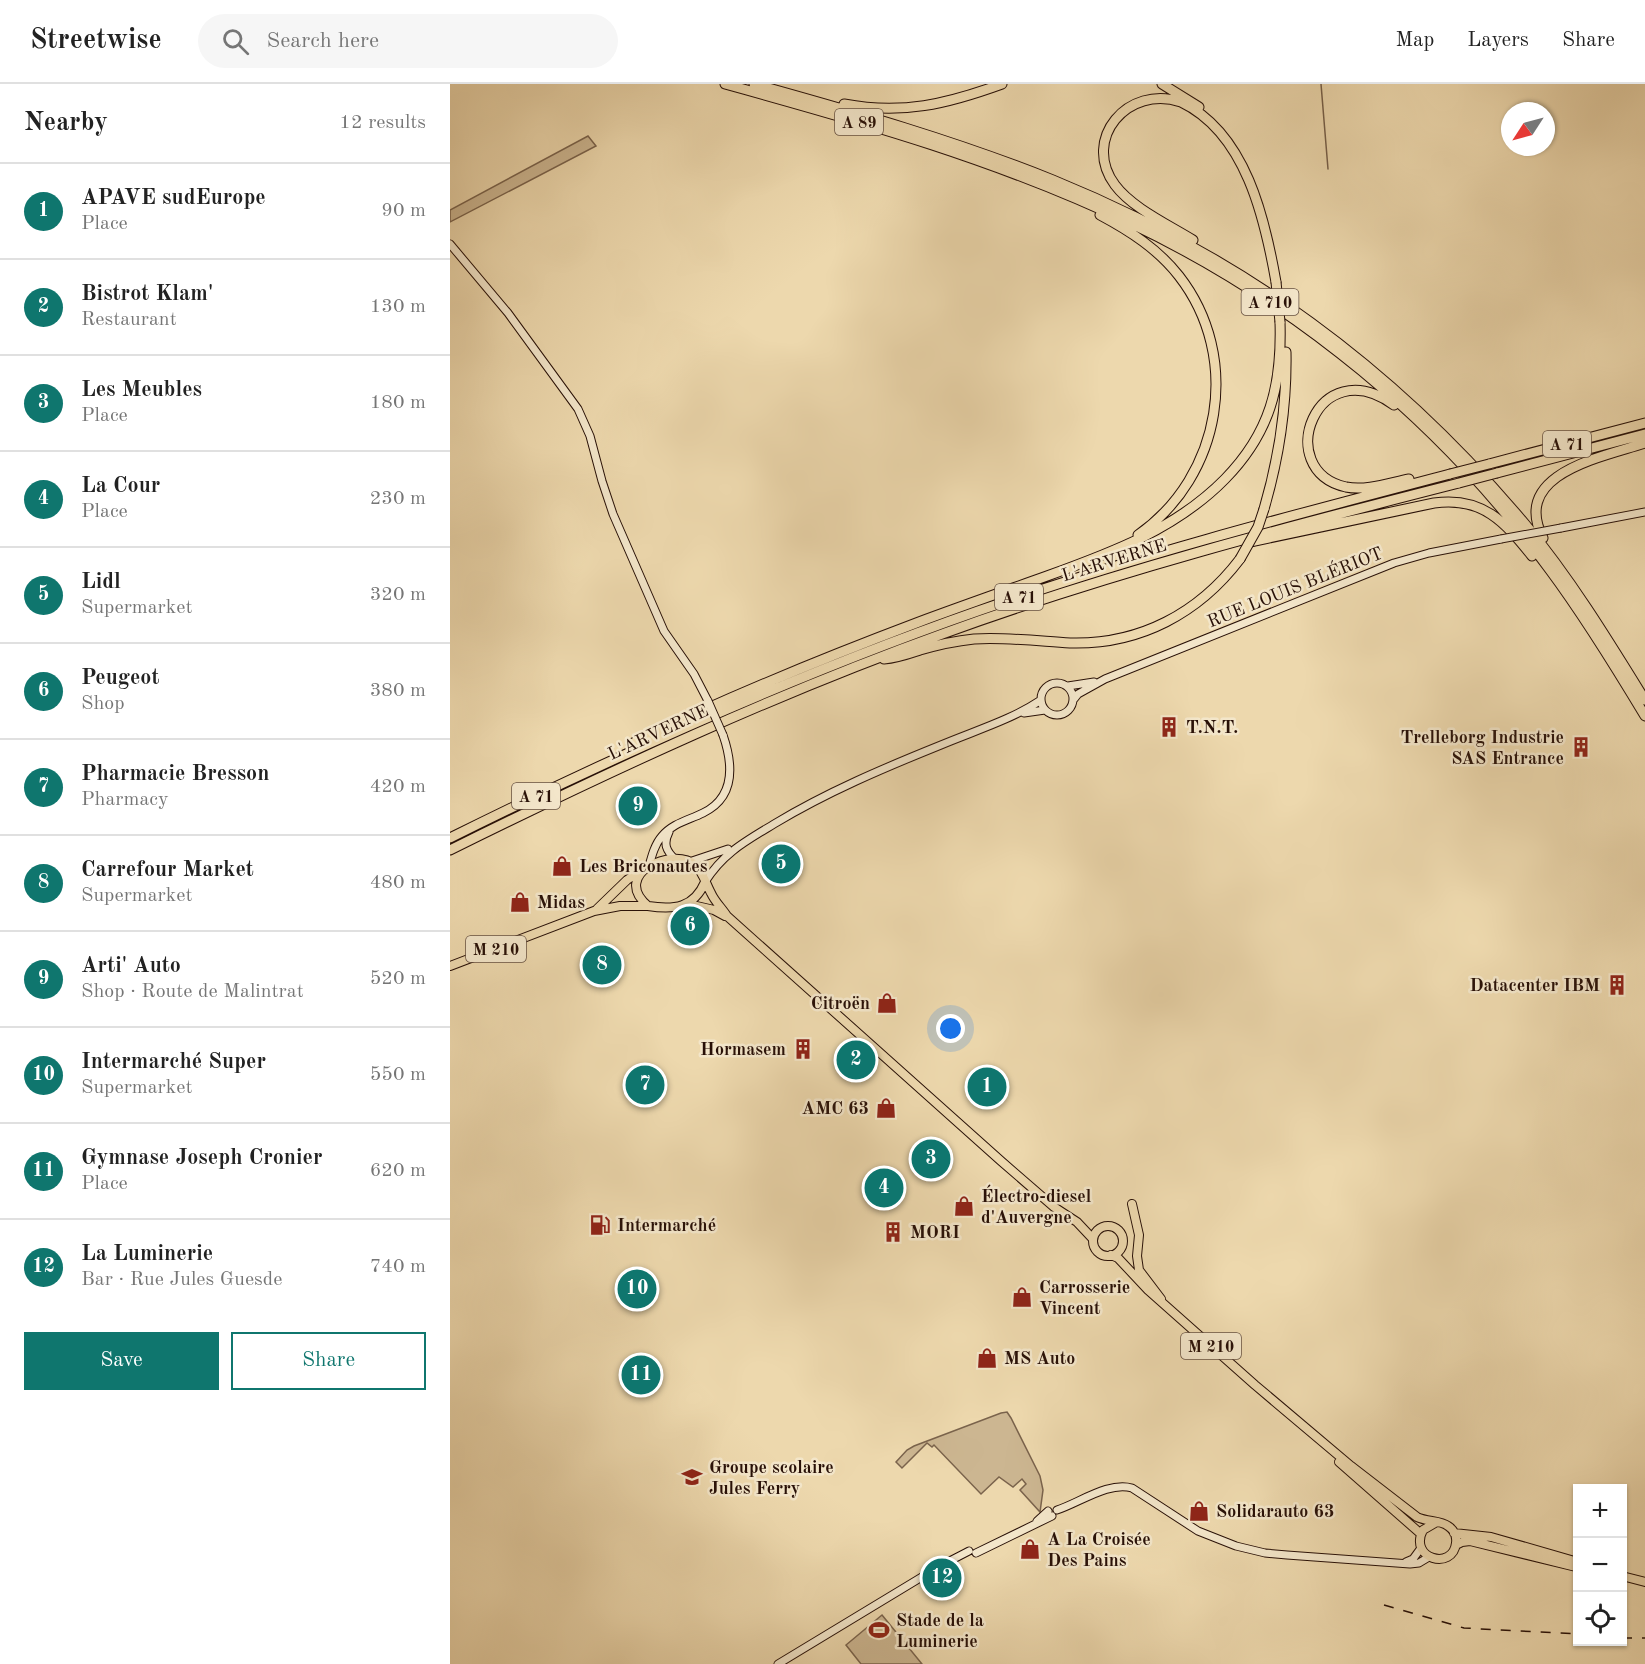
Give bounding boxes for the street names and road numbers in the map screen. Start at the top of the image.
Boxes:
road number: A 89 [835,109,883,135]
road number: A 710 [1242,289,1298,315]
road number: A 71 [1543,431,1591,457]
street label: L'ARVERNE [1060,536,1169,585]
street label: RUE LOUIS BLÉRIOT [1204,541,1386,631]
road number: A 71 [995,584,1043,610]
street label: L'ARVERNE [605,702,711,764]
road number: A 71 [512,783,560,809]
road number: M 210 [466,936,526,962]
road number: M 210 [1181,1333,1241,1359]

